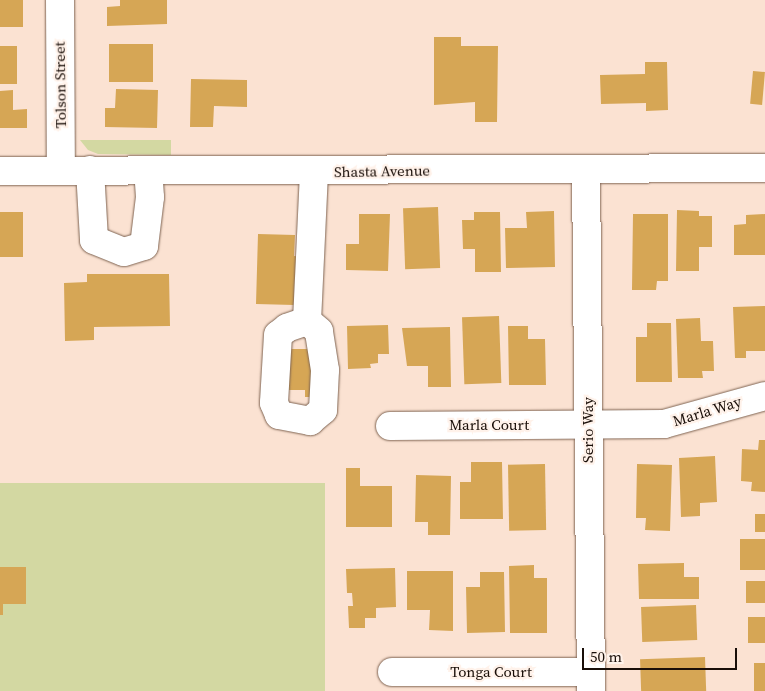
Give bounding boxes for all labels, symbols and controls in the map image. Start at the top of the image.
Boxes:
street label: Tolson Street [50,42,70,128]
street label: Shasta Avenue [334,161,430,181]
street label: Marla Way [670,392,744,430]
street label: Serio Way [579,397,597,463]
street label: Marla Court [449,416,529,434]
scale bar [585,638,740,670]
text: 50 m [590,646,622,667]
street label: Tonga Court [450,663,532,681]

